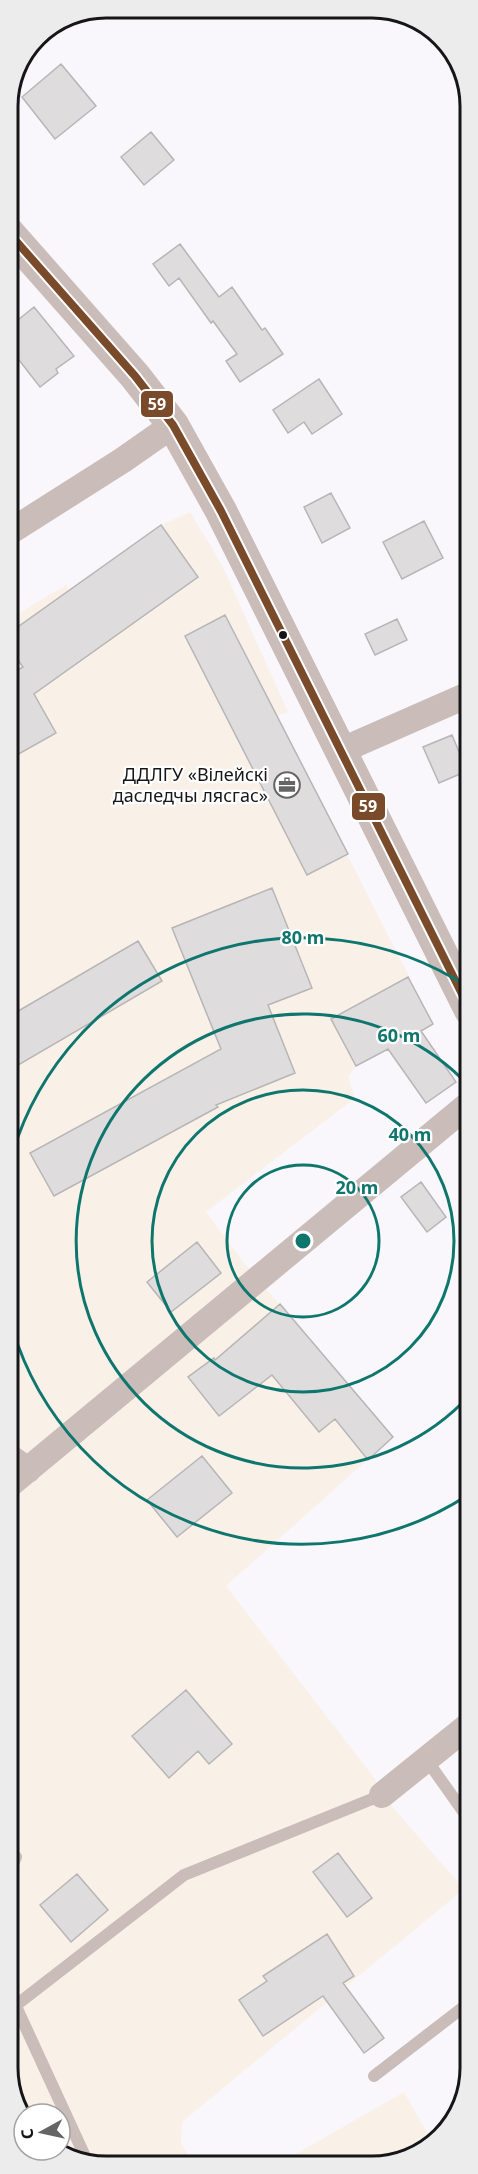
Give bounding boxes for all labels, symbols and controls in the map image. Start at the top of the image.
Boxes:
line badge: 59 [140,390,174,418]
text: 59 [148,393,166,415]
unlabelled marker [277,629,289,641]
place label: ДДЛГУ «Вілейскі даследчы лясгас» [113,762,268,807]
office icon: ДДЛГУ «Вілейскі даследчы лясгас» [272,770,302,800]
line badge: 59 [351,792,386,821]
text: 59 [359,795,377,817]
text: 80 m [282,925,324,949]
text: 60 m [378,1023,420,1047]
text: 40 m [389,1122,431,1146]
text: 20 m [336,1175,378,1199]
centre of rings [293,1231,313,1251]
north arrow [12,2102,72,2162]
text: С [16,2127,39,2141]

